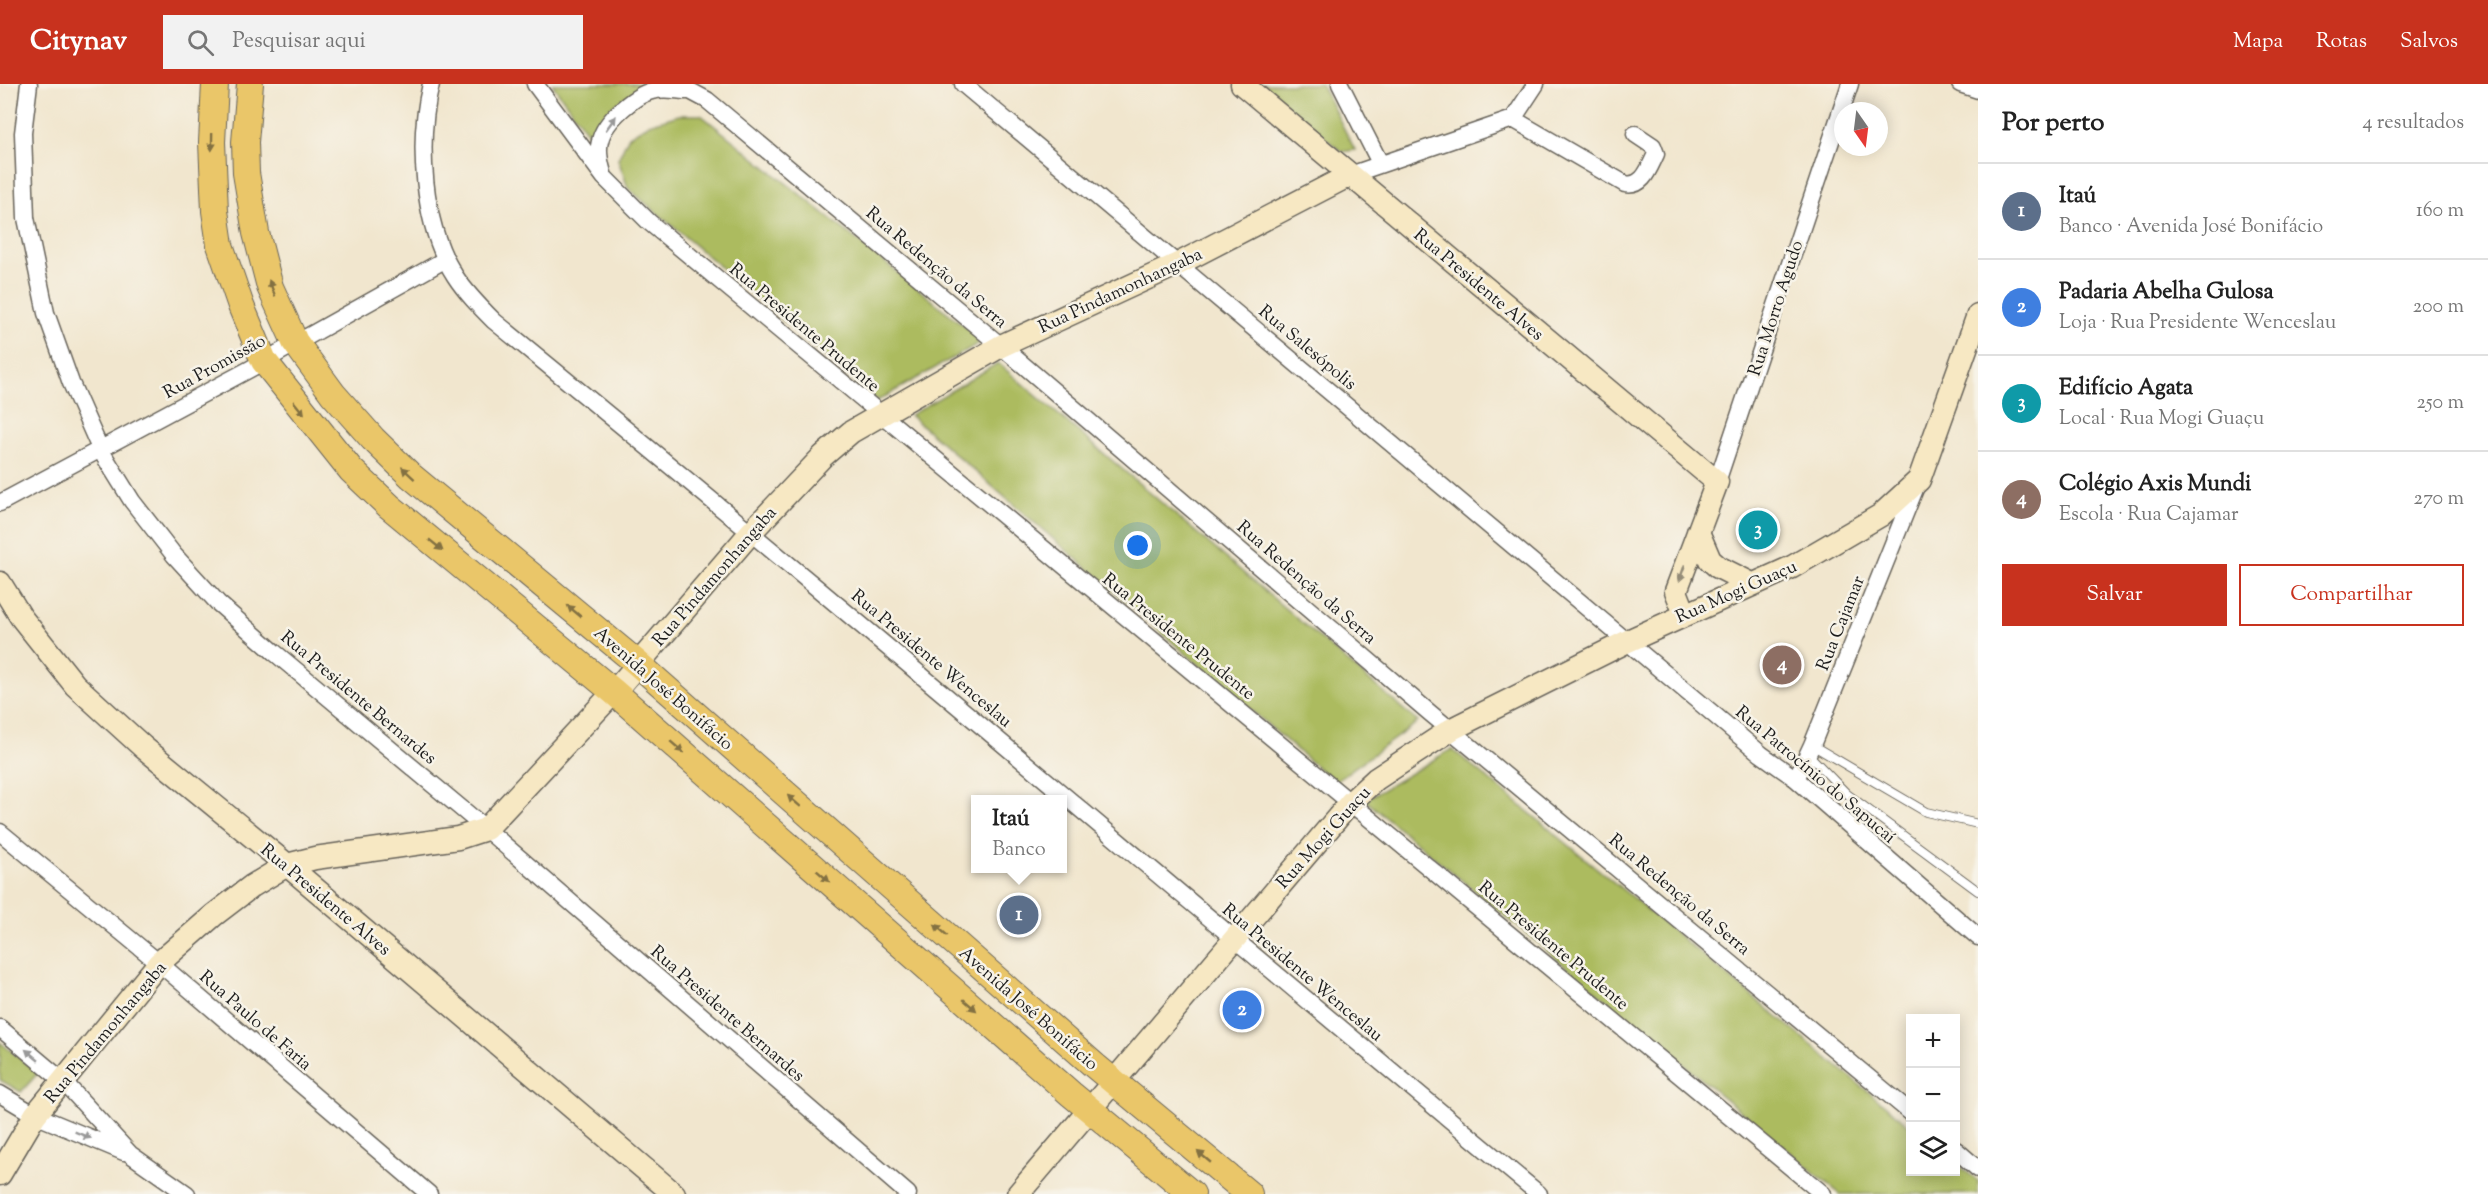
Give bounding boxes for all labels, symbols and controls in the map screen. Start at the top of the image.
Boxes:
search box [163,15,583,69]
text: Citynav [30,22,127,62]
icon: search [184,26,217,59]
text: Pesquisar aqui [232,26,366,58]
text: Mapa [2233,27,2283,57]
text: Rotas [2316,27,2367,57]
text: Salvos [2400,27,2458,57]
north arrow [1834,102,1888,156]
text: Por perto [2002,105,2104,142]
text: 4 resultados [2362,109,2464,138]
one-way arrow [605,115,617,131]
one-way arrow [207,133,217,152]
text: Itaú [2059,181,2096,213]
text: 1 [2018,197,2025,226]
text: 160 m [2416,197,2464,226]
street label: Rua Redenção da Serra [859,201,1012,336]
text: Banco · Avenida José Bonifácio [2059,213,2323,242]
street label: Rua Presidente Alves [1407,223,1549,348]
street label: Rua Morro Agudo [1743,237,1811,380]
street label: Rua Pindamonhangaba [1035,242,1207,341]
street label: Rua Presidente Prudente [723,258,885,399]
text: Padaria Abelha Gulosa [2059,277,2274,309]
one-way arrow [267,279,276,297]
text: 2 [2017,293,2026,322]
text: 200 m [2413,293,2464,322]
street label: Rua Salesópolis [1252,300,1361,397]
text: Loja · Rua Presidente Wenceslau [2059,309,2336,338]
street label: Rua Promissão [159,329,271,407]
text: Edifício Agata [2059,373,2193,405]
text: 3 [2017,389,2026,418]
text: 250 m [2416,389,2464,418]
one-way arrow [293,400,306,416]
text: Local · Rua Mogi Guaçu [2059,405,2264,434]
one-way arrow [402,466,416,480]
text: Colégio Axis Mundi [2059,469,2251,501]
text: 4 [2016,485,2027,514]
text: 270 m [2414,485,2464,514]
street label: Rua Pindamonhangaba [647,501,784,653]
text: Escola · Rua Cajamar [2059,501,2239,530]
pin: 3 [1738,508,1778,552]
street label: Rua Redenção da Serra [1230,515,1381,652]
your location [1123,531,1152,560]
one-way arrow [428,539,444,552]
street label: Rua Mogi Guaçu [1672,554,1802,631]
one-way arrow [1677,564,1687,582]
button: Salvar [2002,564,2227,626]
button: Compartilhar [2239,564,2464,626]
street label: Rua Presidente Prudente [1096,568,1260,707]
street label: Rua Cajamar [1811,572,1873,675]
street label: Rua Presidente Wenceslau [844,584,1017,735]
one-way arrow [567,605,582,618]
street label: Avenida José Bonifácio [587,621,738,758]
street label: Rua Presidente Bernardes [274,625,441,772]
pin: 4 [1762,642,1802,688]
street label: Rua Patrocínio do Sapucaí [1729,700,1901,851]
one-way arrow [669,740,684,753]
street label: Rua Mogi Guaçu [1271,781,1378,895]
one-way arrow [787,795,802,808]
popup [971,795,1067,873]
text: Itaú [992,804,1030,836]
street label: Rua Redenção da Serra [1602,828,1755,963]
text: Banco [992,836,1046,865]
street label: Rua Presidente Alves [254,838,396,963]
one-way arrow [816,869,831,883]
street label: Rua Presidente Prudente [1472,876,1634,1017]
pin: 1 [1000,892,1038,938]
street label: Rua Presidente Wenceslau [1215,898,1388,1049]
one-way arrow [934,924,949,937]
street label: Rua Presidente Bernardes [644,940,809,1089]
street label: Avenida José Bonifácio [952,941,1103,1078]
street label: Rua Pindamonhangaba [39,957,174,1110]
street label: Rua Paulo de Faria [193,965,317,1078]
pin: 2 [1222,988,1262,1032]
one-way arrow [962,998,977,1011]
map controls [1906,1014,1960,1176]
button: + [1906,1014,1960,1068]
one-way arrow [25,1049,40,1062]
button: − [1906,1068,1960,1122]
button: layers [1906,1122,1960,1176]
one-way arrow [74,1131,92,1140]
one-way arrow [1196,1150,1212,1163]

